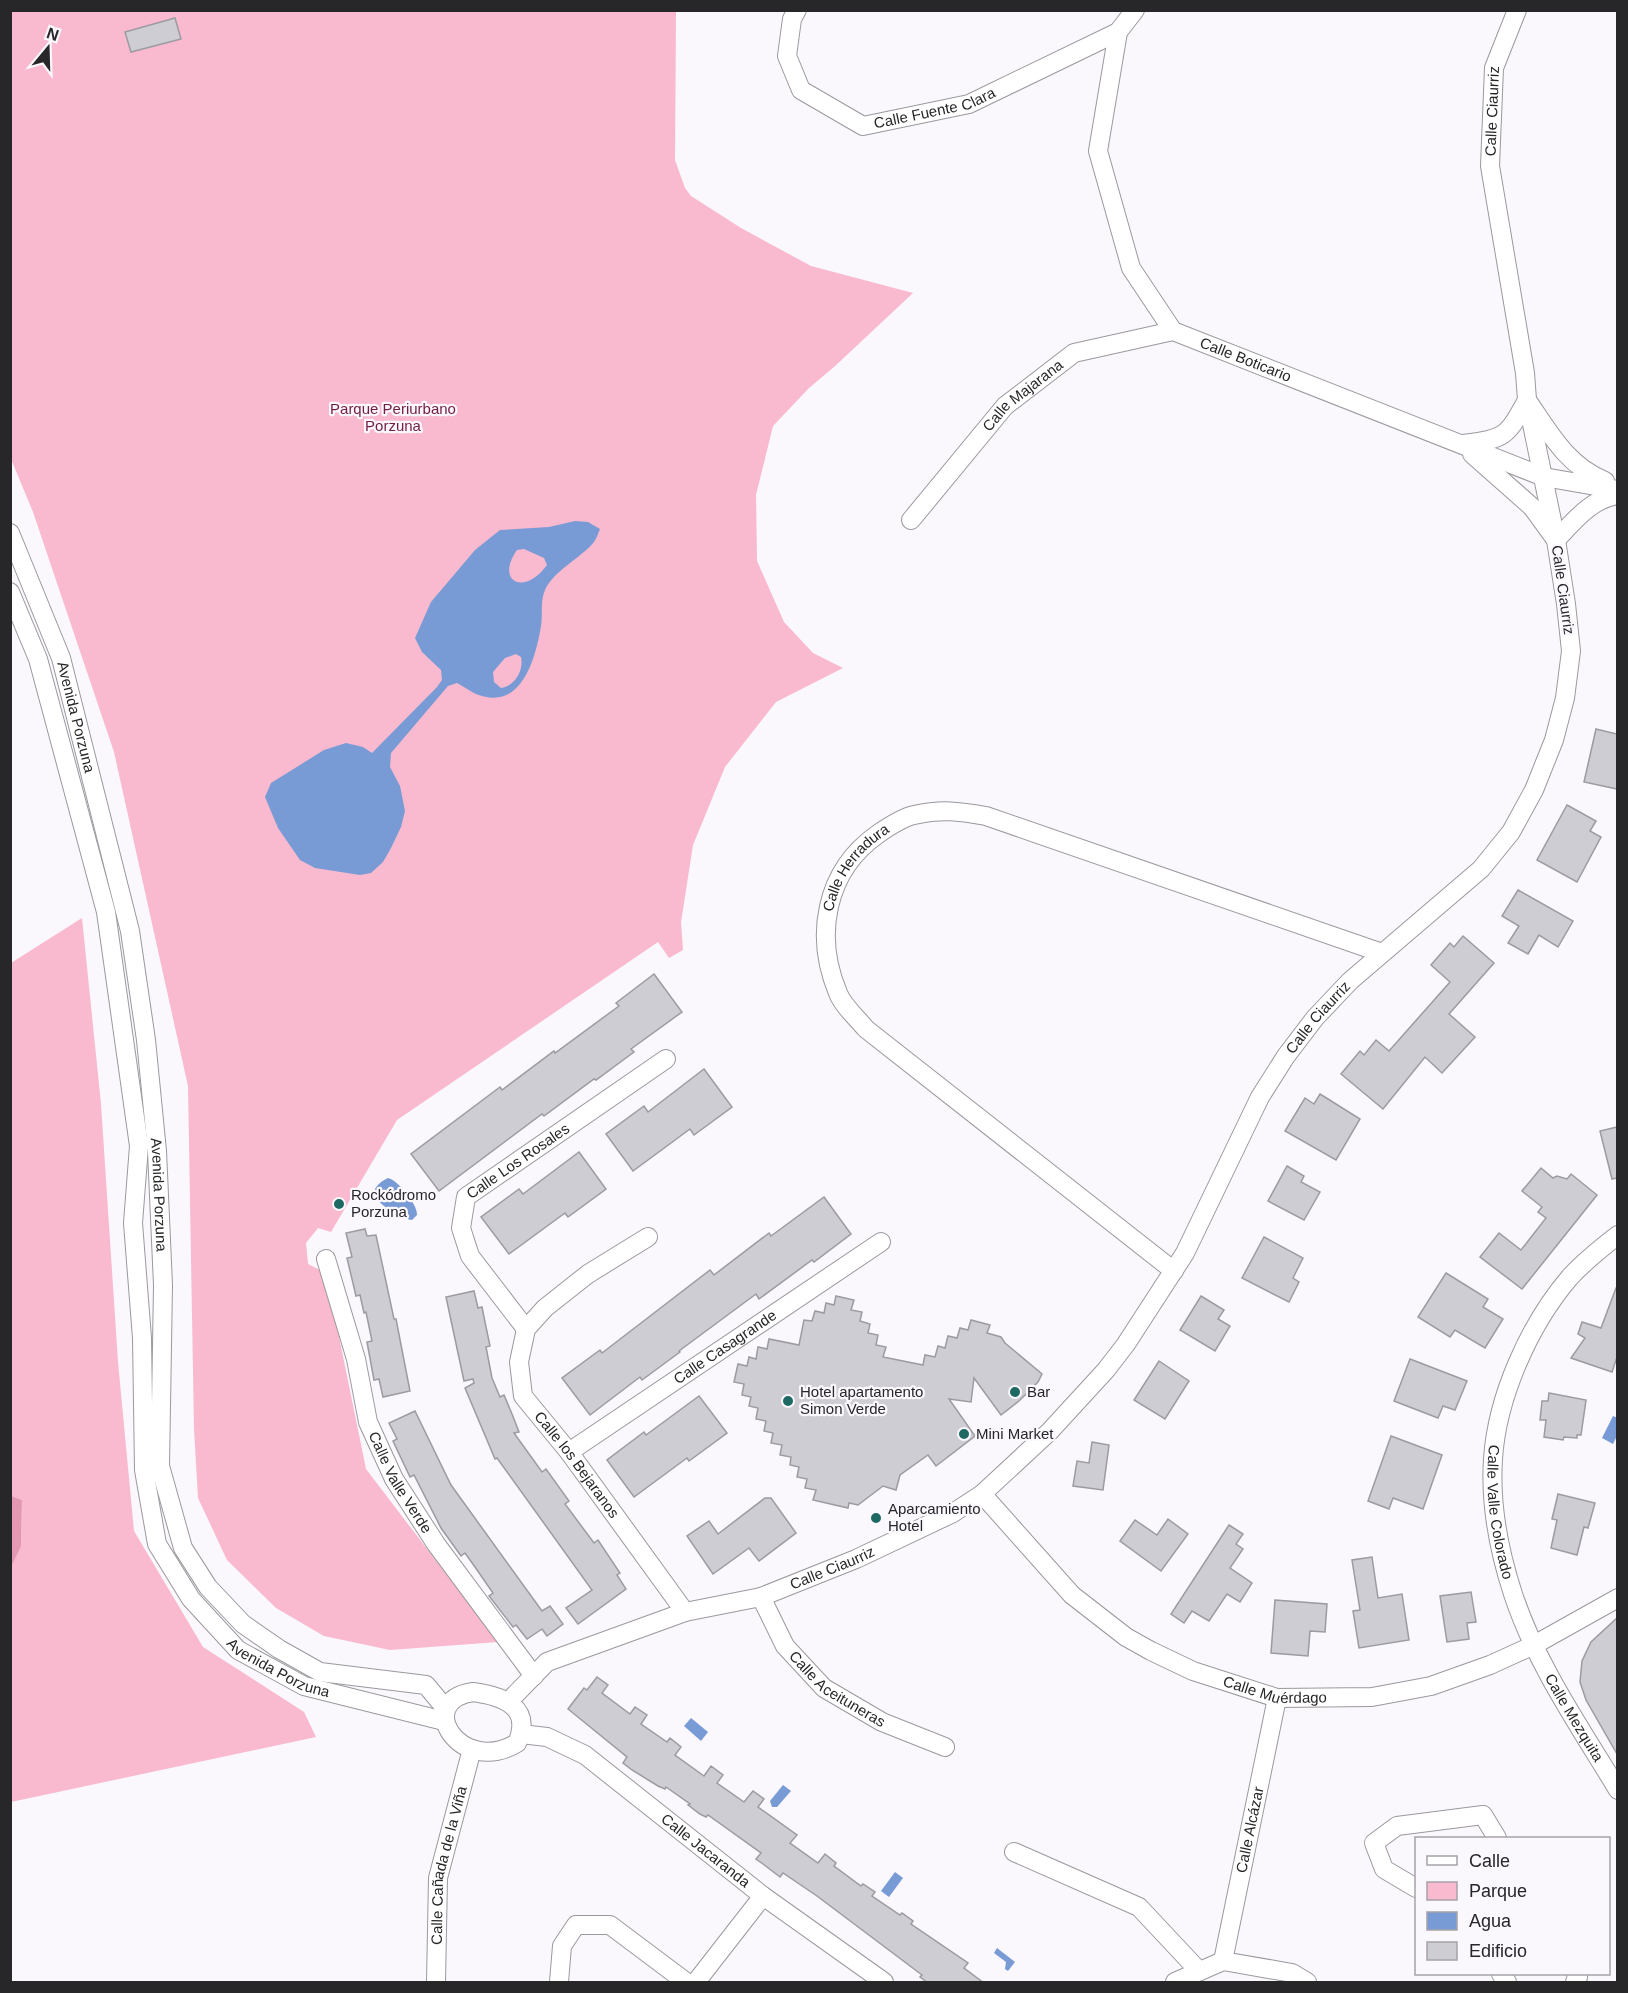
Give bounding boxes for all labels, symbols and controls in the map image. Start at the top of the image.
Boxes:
north arrow [18,18,78,78]
text: N [44,24,61,44]
street label: Calle Ciaurriz [1481,66,1502,157]
street label: Calle Fuente Clara [872,83,998,132]
street label: Calle Boticario [1198,333,1294,385]
street label: Calle Majarana [979,355,1066,434]
park label: Parque Periurbano Porzuna [330,400,456,434]
street label: Calle Ciaurriz [1549,544,1578,636]
street label: Avenida Porzuna [54,660,99,775]
street label: Calle Herradura [819,820,892,913]
street label: Calle Ciaurriz [1282,977,1353,1057]
street label: Calle Los Rosales [463,1119,572,1202]
street label: Avenida Porzuna [148,1137,171,1253]
place label: Rockódromo Porzuna [351,1186,436,1220]
marker: Rockódromo Porzuna [332,1197,346,1211]
street label: Calle Casagrande [670,1306,779,1387]
place label: Hotel apartamento Simon Verde [800,1383,923,1417]
place label: Bar [1027,1383,1050,1400]
marker: Bar [1008,1385,1022,1399]
marker: Hotel apartamento Simon Verde [781,1394,795,1408]
street label: Calle los Bejaranos [531,1408,623,1521]
place label: Mini Market [976,1425,1054,1442]
marker: Mini Market [957,1427,971,1441]
street label: Calle Valle Verde [365,1429,436,1536]
street label: Calle Valle Colorado [1484,1444,1517,1581]
place label: Aparcamiento Hotel [888,1500,981,1534]
marker: Aparcamiento Hotel [869,1511,883,1525]
street label: Calle Ciaurriz [787,1542,877,1593]
street label: Avenida Porzuna [224,1635,332,1700]
street label: Calle Aceituneras [786,1647,889,1730]
street label: Calle Mezquita [1542,1671,1608,1765]
street label: Calle Muérdago [1221,1672,1327,1707]
street label: Calle Cañada de la Viña [428,1783,470,1945]
street label: Calle Alcázar [1232,1785,1267,1874]
street label: Calle Jacaranda [658,1810,754,1891]
legend [1415,1837,1610,1975]
text: Calle [1469,1851,1510,1871]
text: Parque [1469,1881,1527,1901]
text: Agua [1469,1911,1512,1931]
text: Edificio [1469,1941,1527,1961]

